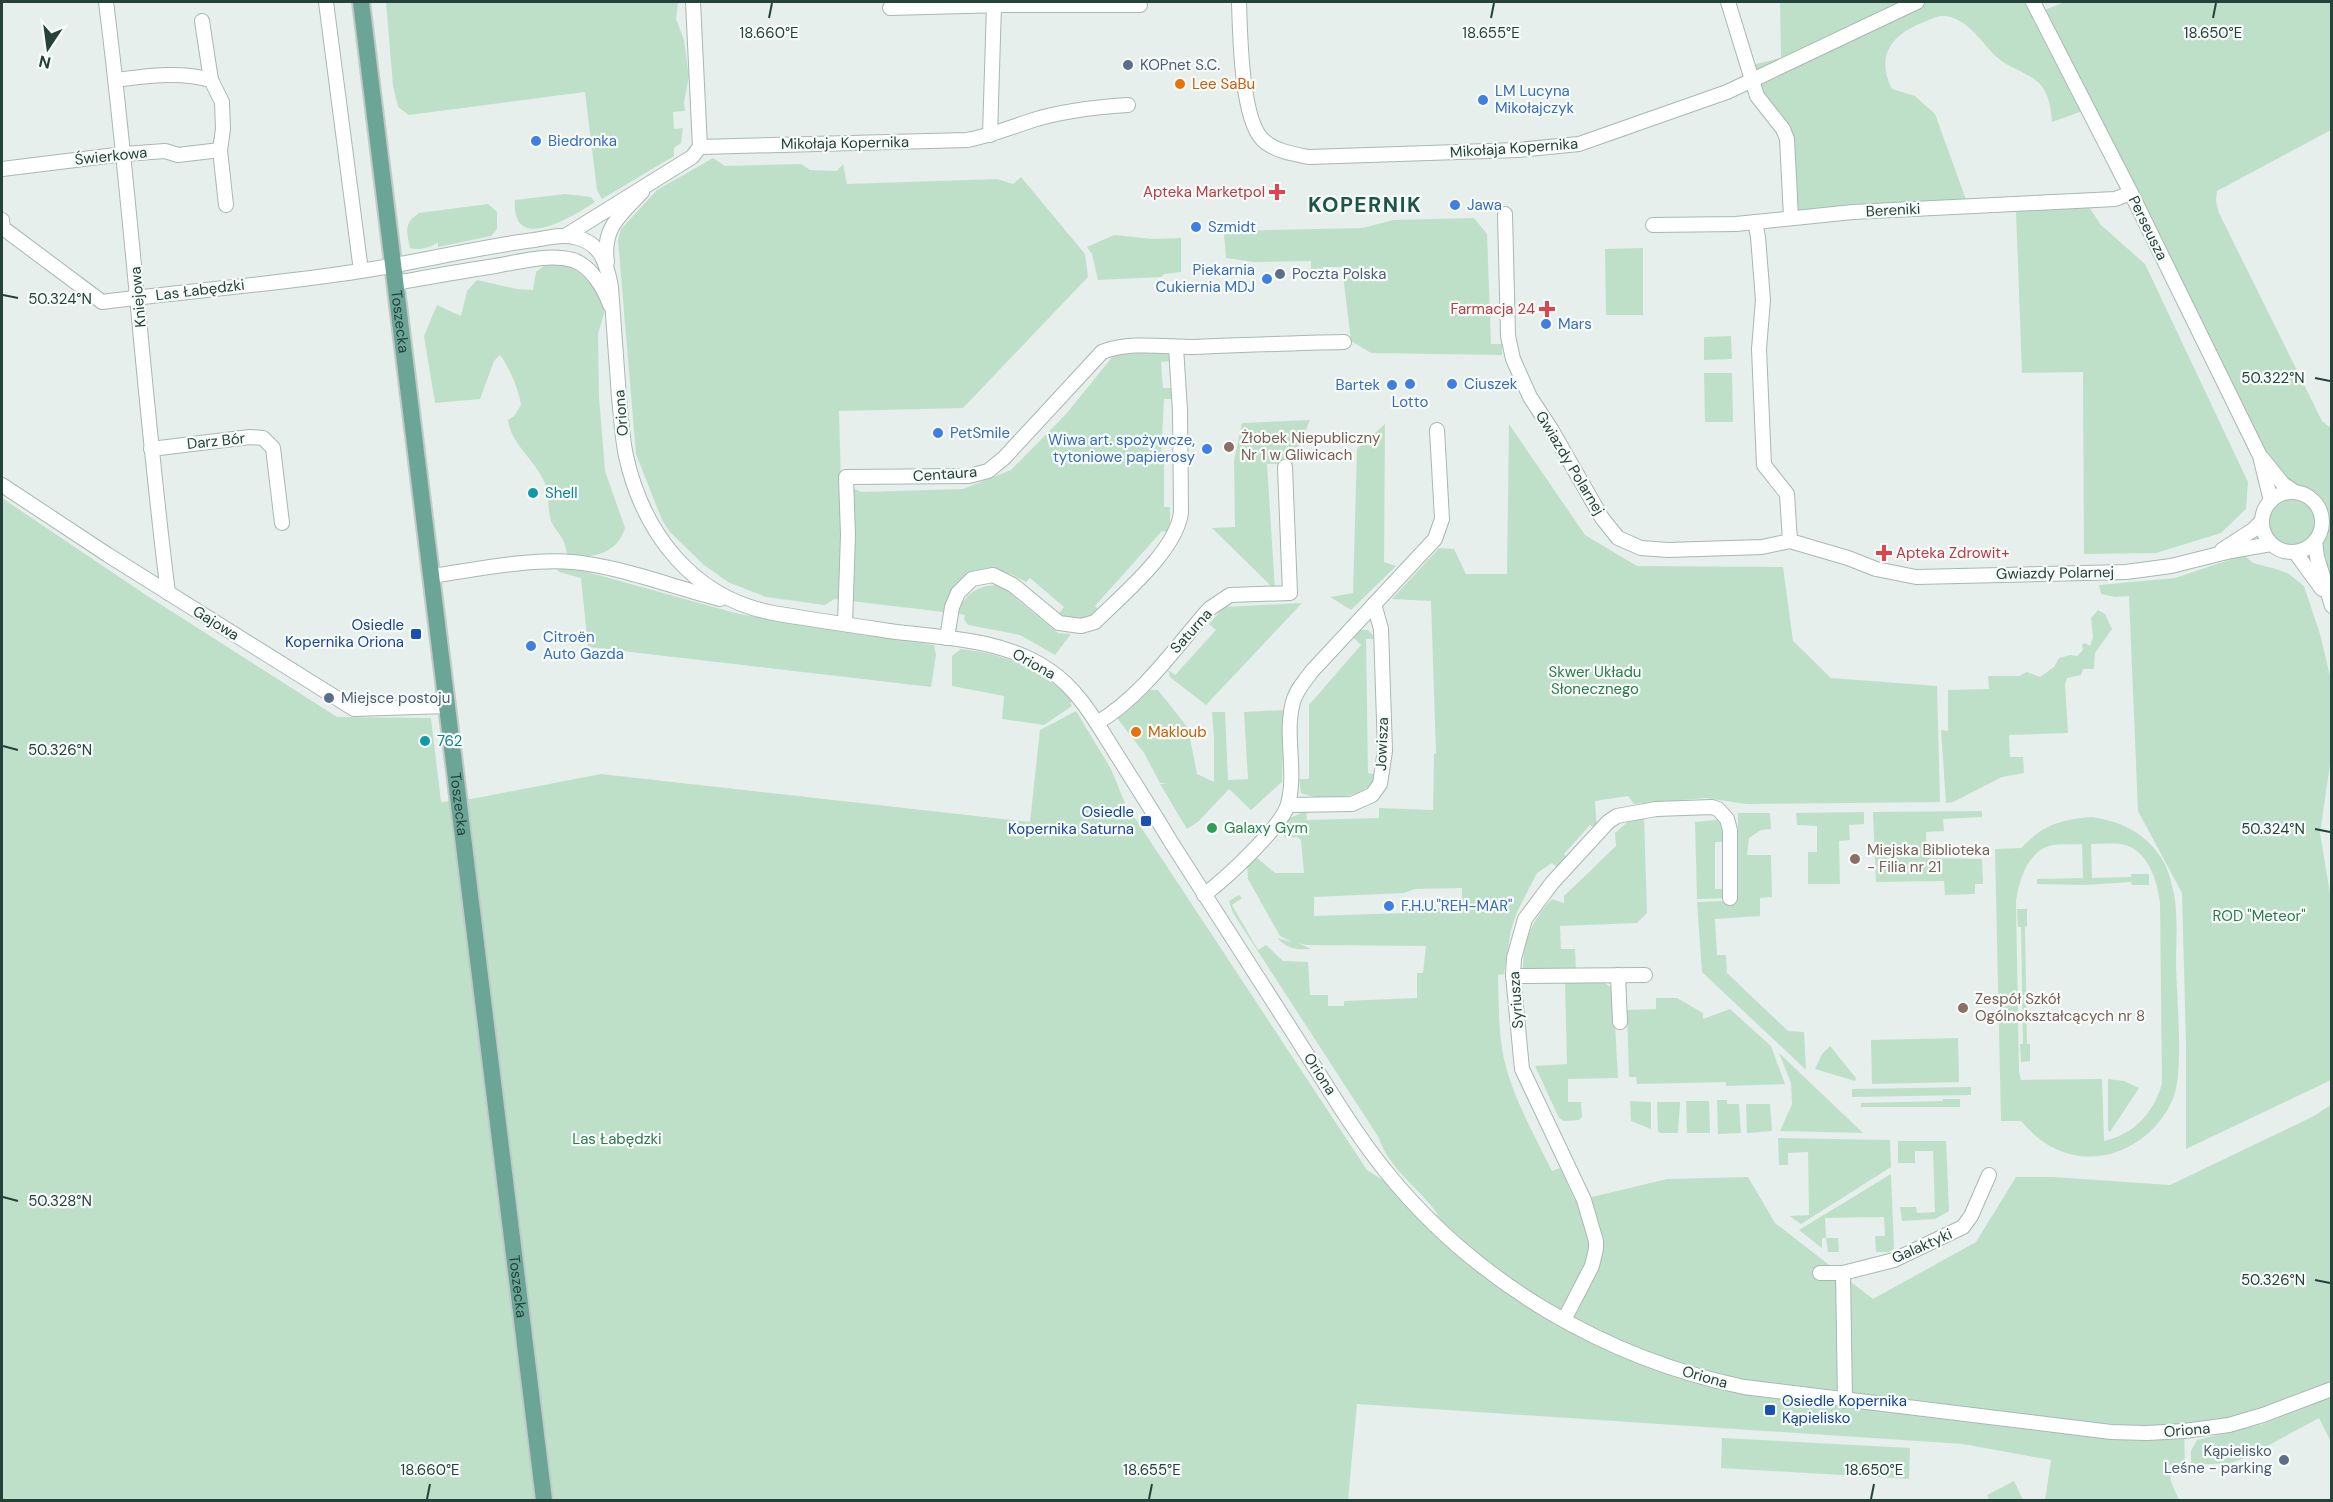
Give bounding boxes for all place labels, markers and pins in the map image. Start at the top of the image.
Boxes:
place label: KOPnet S.C. [1140,55,1220,75]
marker: KOPnet S.C. [1121,58,1135,72]
place label: Lee SaBu [1192,74,1255,94]
marker: Lee SaBu [1173,77,1187,91]
place label: LM Lucyna Mikołajczyk [1495,81,1574,118]
marker: LM Lucyna Mikołajczyk [1476,93,1490,107]
place label: Biedronka [548,131,617,151]
marker: Biedronka [529,134,543,148]
place label: Apteka Marketpol [1143,182,1265,202]
marker: Apteka Marketpol [1270,185,1284,199]
place label: Jawa [1467,195,1502,215]
marker: Jawa [1448,198,1462,212]
place label: Szmidt [1208,217,1256,237]
marker: Szmidt [1189,220,1203,234]
place label: Piekarnia Cukiernia MDJ [1156,260,1255,297]
place label: Poczta Polska [1292,264,1386,284]
marker: Poczta Polska [1273,267,1287,281]
marker: Piekarnia Cukiernia MDJ [1260,272,1274,286]
place label: Farmacja 24 [1450,299,1535,319]
marker: Farmacja 24 [1540,302,1554,316]
place label: Mars [1558,314,1592,334]
marker: Mars [1539,317,1553,331]
place label: Ciuszek [1464,374,1518,394]
place label: Bartek [1335,375,1380,395]
marker: Lotto [1403,377,1417,391]
marker: Ciuszek [1445,377,1459,391]
marker: Bartek [1385,378,1399,392]
place label: Lotto [1392,392,1428,412]
place label: PetSmile [950,423,1010,443]
marker: PetSmile [931,426,945,440]
place label: Żłobek Niepubliczny Nr 1 w Gliwicach [1241,428,1381,465]
place label: Wiwa art. spożywcze, tytoniowe papierosy [1048,430,1196,467]
marker: Żłobek Niepubliczny Nr 1 w Gliwicach [1222,440,1236,454]
marker: Wiwa art. spożywcze, tytoniowe papierosy [1200,442,1214,456]
place label: Shell [545,483,578,503]
marker: Shell [526,486,540,500]
place label: Apteka Zdrowit+ [1896,543,2009,563]
marker: Apteka Zdrowit+ [1877,546,1891,560]
place label: Osiedle Kopernika Oriona [285,615,404,652]
marker: Osiedle Kopernika Oriona [409,627,423,641]
place label: Citroën Auto Gazda [543,627,624,664]
marker: Citroën Auto Gazda [524,639,538,653]
place label: Miejsce postoju [341,688,450,708]
marker: Miejsce postoju [322,691,336,705]
place label: Makloub [1148,722,1207,742]
marker: Makloub [1129,725,1143,739]
place label: 762 [437,731,462,751]
marker: 762 [418,734,432,748]
place label: Osiedle Kopernika Saturna [1008,802,1134,839]
marker: Osiedle Kopernika Saturna [1139,814,1153,828]
place label: Galaxy Gym [1224,818,1308,838]
marker: Galaxy Gym [1205,821,1219,835]
place label: Miejska Biblioteka - Filia nr 21 [1867,840,1990,877]
marker: Miejska Biblioteka - Filia nr 21 [1848,852,1862,866]
place label: F.H.U."REH-MAR" [1401,896,1512,916]
marker: F.H.U."REH-MAR" [1382,899,1396,913]
place label: Zespół Szkół Ogólnokształcących nr 8 [1975,989,2145,1026]
marker: Zespół Szkół Ogólnokształcących nr 8 [1956,1001,1970,1015]
place label: Osiedle Kopernika Kąpielisko [1782,1391,1907,1428]
marker: Osiedle Kopernika Kąpielisko [1763,1403,1777,1417]
place label: Kąpielisko Leśne - parking [2164,1441,2272,1478]
marker: Kąpielisko Leśne - parking [2277,1453,2291,1467]

